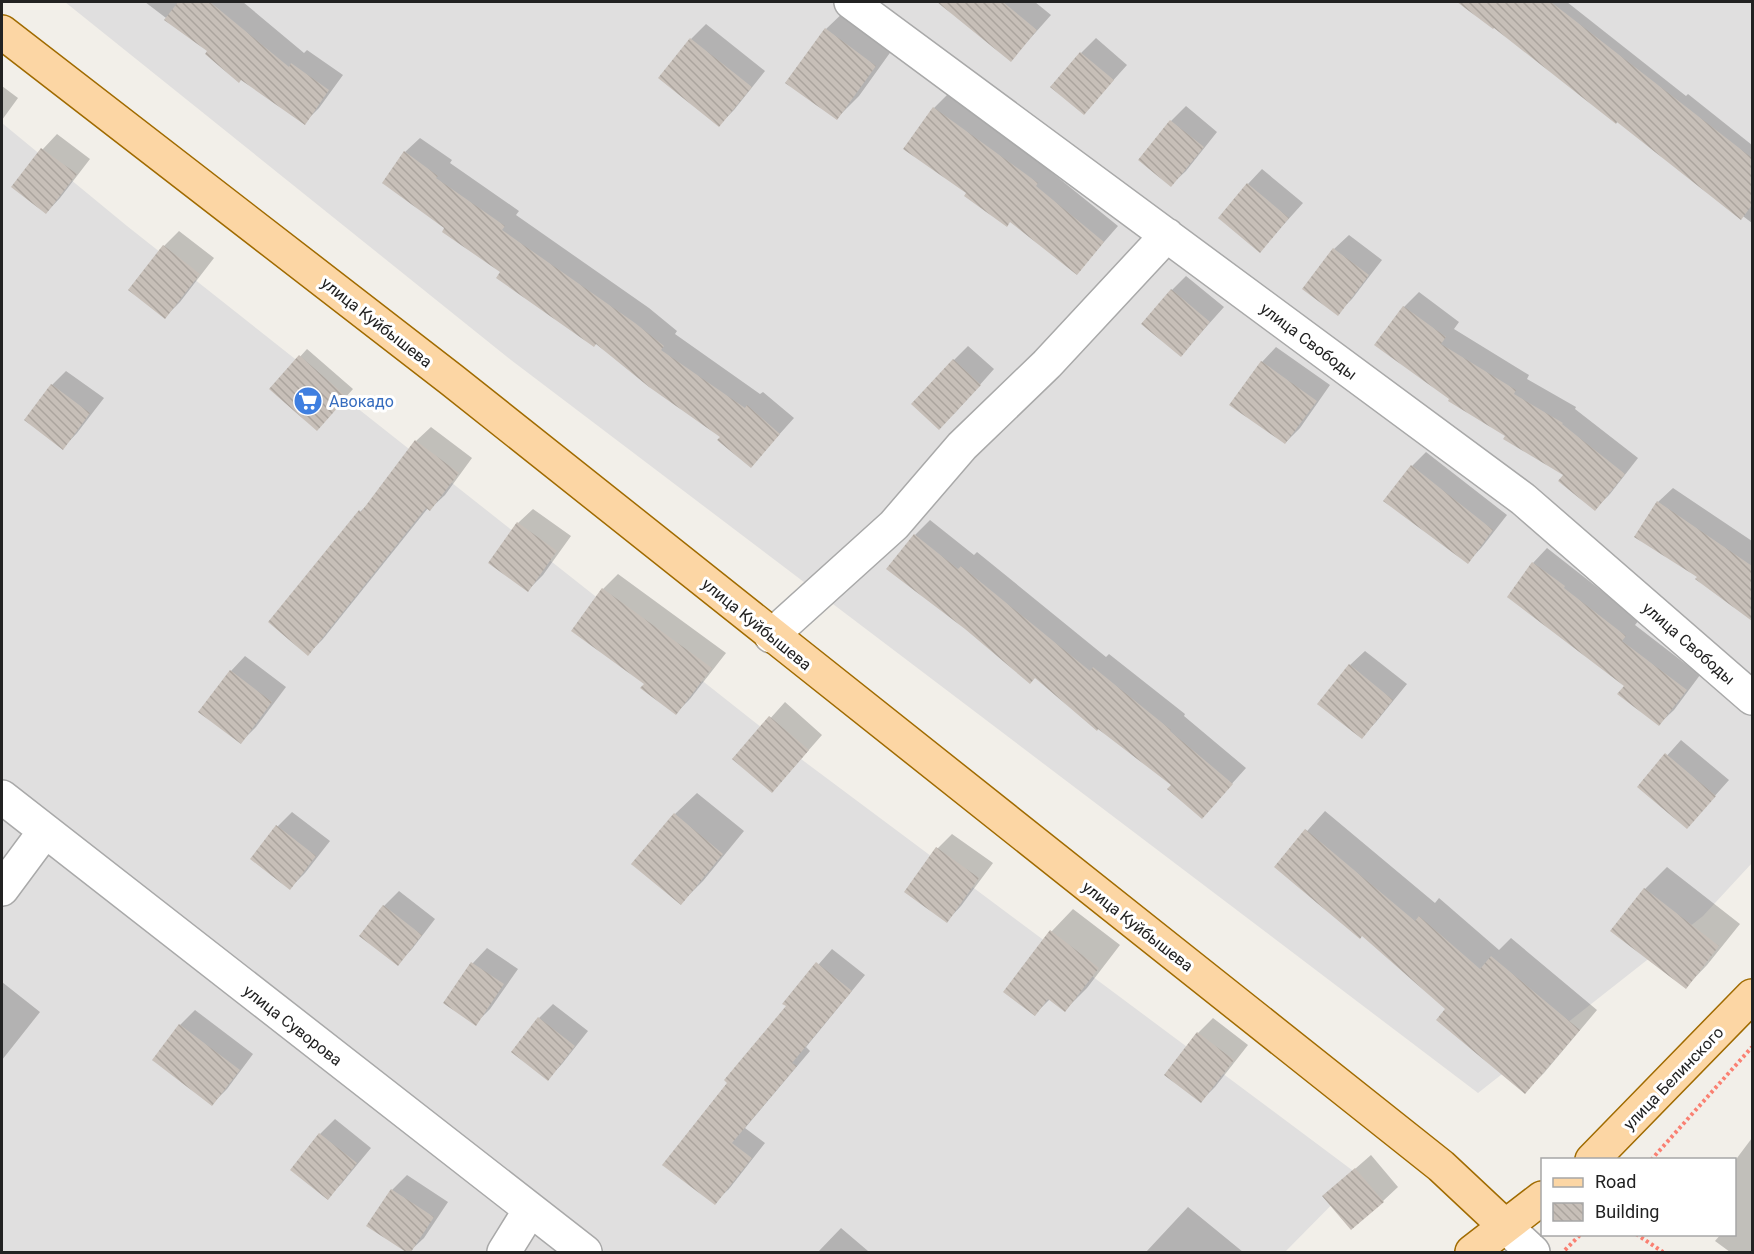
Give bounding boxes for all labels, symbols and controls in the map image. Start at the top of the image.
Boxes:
street label: улица Куйбышева [318,273,436,372]
street label: улица Свободы [1257,299,1361,384]
supermarket icon: Авокадо [292,385,324,417]
place label: Авокадо [329,392,394,411]
street label: улица Куйбышева [698,574,815,674]
street label: улица Свободы [1639,598,1739,689]
street label: улица Куйбышева [1079,877,1197,976]
street label: улица Суворова [240,981,346,1070]
street label: улица Белинского [1619,1023,1727,1134]
legend [1541,1158,1736,1236]
text: Road [1595,1171,1636,1192]
text: Building [1595,1201,1659,1222]

